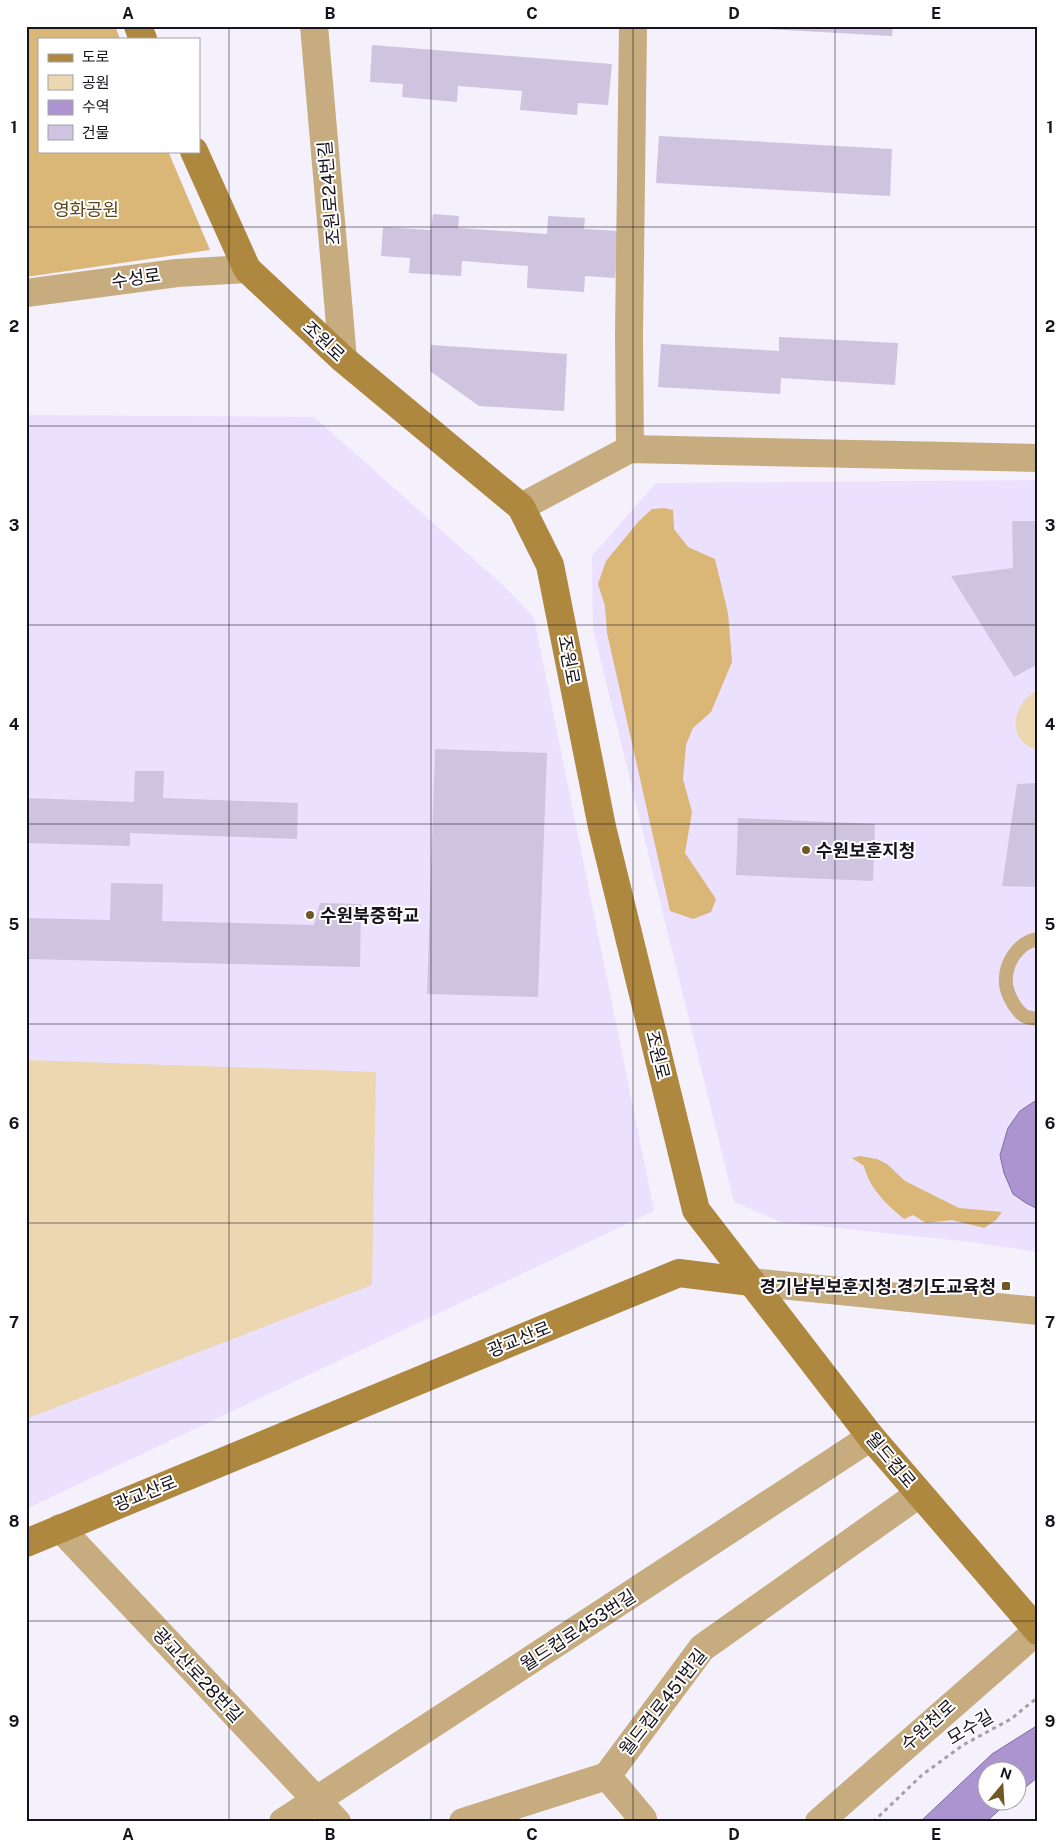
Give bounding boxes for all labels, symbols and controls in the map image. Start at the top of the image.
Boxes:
text: A [122,4,134,23]
text: B [325,4,336,23]
text: C [526,4,538,23]
text: D [728,4,740,23]
text: E [931,4,941,23]
legend [38,38,200,152]
text: 도로 [82,48,110,65]
text: 공원 [82,74,110,91]
text: 수역 [82,98,110,115]
text: 1 [11,118,17,137]
text: 1 [1047,118,1053,137]
text: 건물 [82,124,110,141]
street label: 조원로24번길 [314,140,344,246]
park label: 영화공원 [53,199,119,220]
street label: 수성로 [110,264,162,292]
street label: 조원로 [299,316,349,366]
text: 2 [9,317,19,336]
text: 2 [1045,317,1055,336]
text: 3 [9,516,19,535]
text: 3 [1045,516,1055,535]
street label: 조원로 [554,634,584,686]
text: 4 [9,715,20,734]
text: 4 [1045,715,1056,734]
place label: 수원보훈지청 [816,840,915,861]
marker: 수원보훈지청 [800,844,812,856]
place label: 수원북중학교 [320,905,419,926]
marker: 수원북중학교 [304,909,316,921]
text: 5 [9,915,20,934]
text: 5 [1045,915,1056,934]
street label: 조원로 [642,1028,674,1082]
text: 6 [9,1114,19,1133]
text: 6 [1045,1114,1055,1133]
place label: 경기남부보훈지청.경기도교육청 [759,1276,996,1297]
marker: 경기남부보훈지청.경기도교육청 [1000,1280,1012,1292]
text: 7 [9,1313,19,1332]
text: 7 [1045,1313,1055,1332]
street label: 광교산로 [484,1317,554,1361]
street label: 월드컵로 [862,1428,920,1492]
street label: 광교산로 [110,1471,180,1515]
text: 8 [9,1512,20,1531]
text: 8 [1045,1512,1056,1531]
street label: 월드컵로453번길 [516,1585,640,1675]
street label: 광교산로28번길 [149,1623,247,1727]
street label: 월드컵로451번길 [615,1645,711,1759]
street label: 수원천로 [896,1695,960,1755]
street label: 모수길 [943,1705,997,1749]
text: 9 [9,1712,19,1731]
text: 9 [1045,1712,1055,1731]
north arrow [976,1760,1026,1810]
text: N [998,1764,1014,1783]
text: A [122,1825,134,1844]
text: B [325,1825,336,1844]
text: C [526,1825,538,1844]
text: D [728,1825,740,1844]
text: E [931,1825,941,1844]

